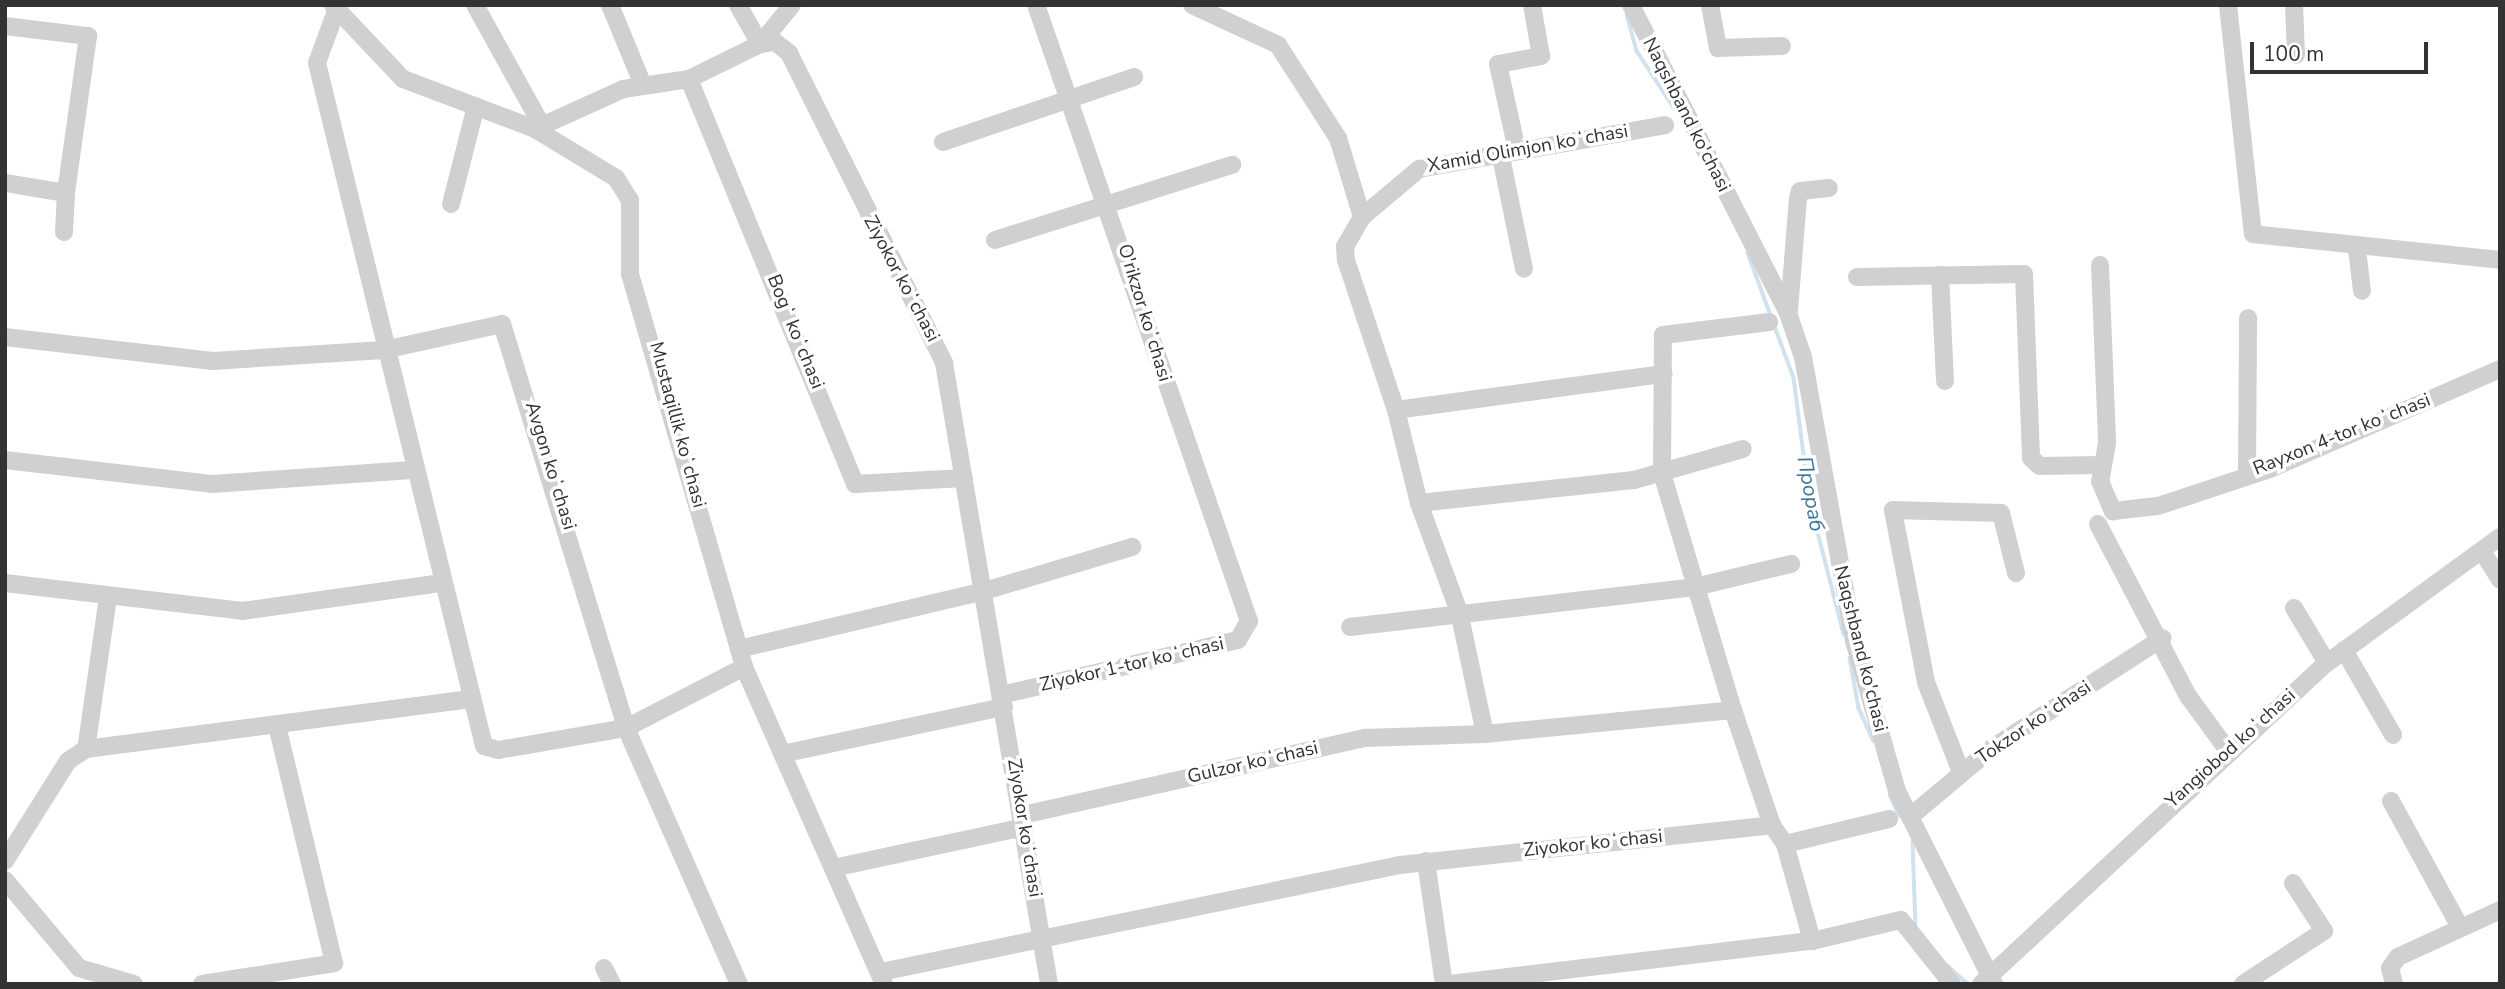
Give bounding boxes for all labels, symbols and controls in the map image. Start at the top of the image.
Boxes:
scale bar [2253,28,2432,72]
street label: Naqshband ko'chasi [1637,34,1735,196]
text: 100 m [2263,40,2324,68]
street label: Xamid Olimjon koʻchasi [1426,120,1630,178]
street label: Ziyokor koʻchasi [858,212,944,346]
street label: O'rikzor koʻchasi [1112,241,1176,385]
street label: Bogʻ koʻchasi [762,271,828,393]
street label: Mustaqillik koʻchasi [644,340,710,510]
street label: Rayxon 4-tor koʻchasi [2250,389,2434,481]
street label: Avgon koʻchasi [520,399,580,533]
water label: Прораб [1792,454,1830,534]
street label: Naqshband ko'chasi [1828,564,1892,734]
street label: Ziyokor 1-tor koʻchasi [1038,633,1226,697]
street label: Tokzor koʻchasi [1972,676,2096,770]
street label: Yangiobod koʻchasi [2161,685,2301,813]
street label: Gulzor koʻchasi [1185,737,1321,789]
street label: Ziyokor koʻchasi [1002,757,1046,899]
street label: Ziyokor koʻchasi [1522,825,1664,863]

